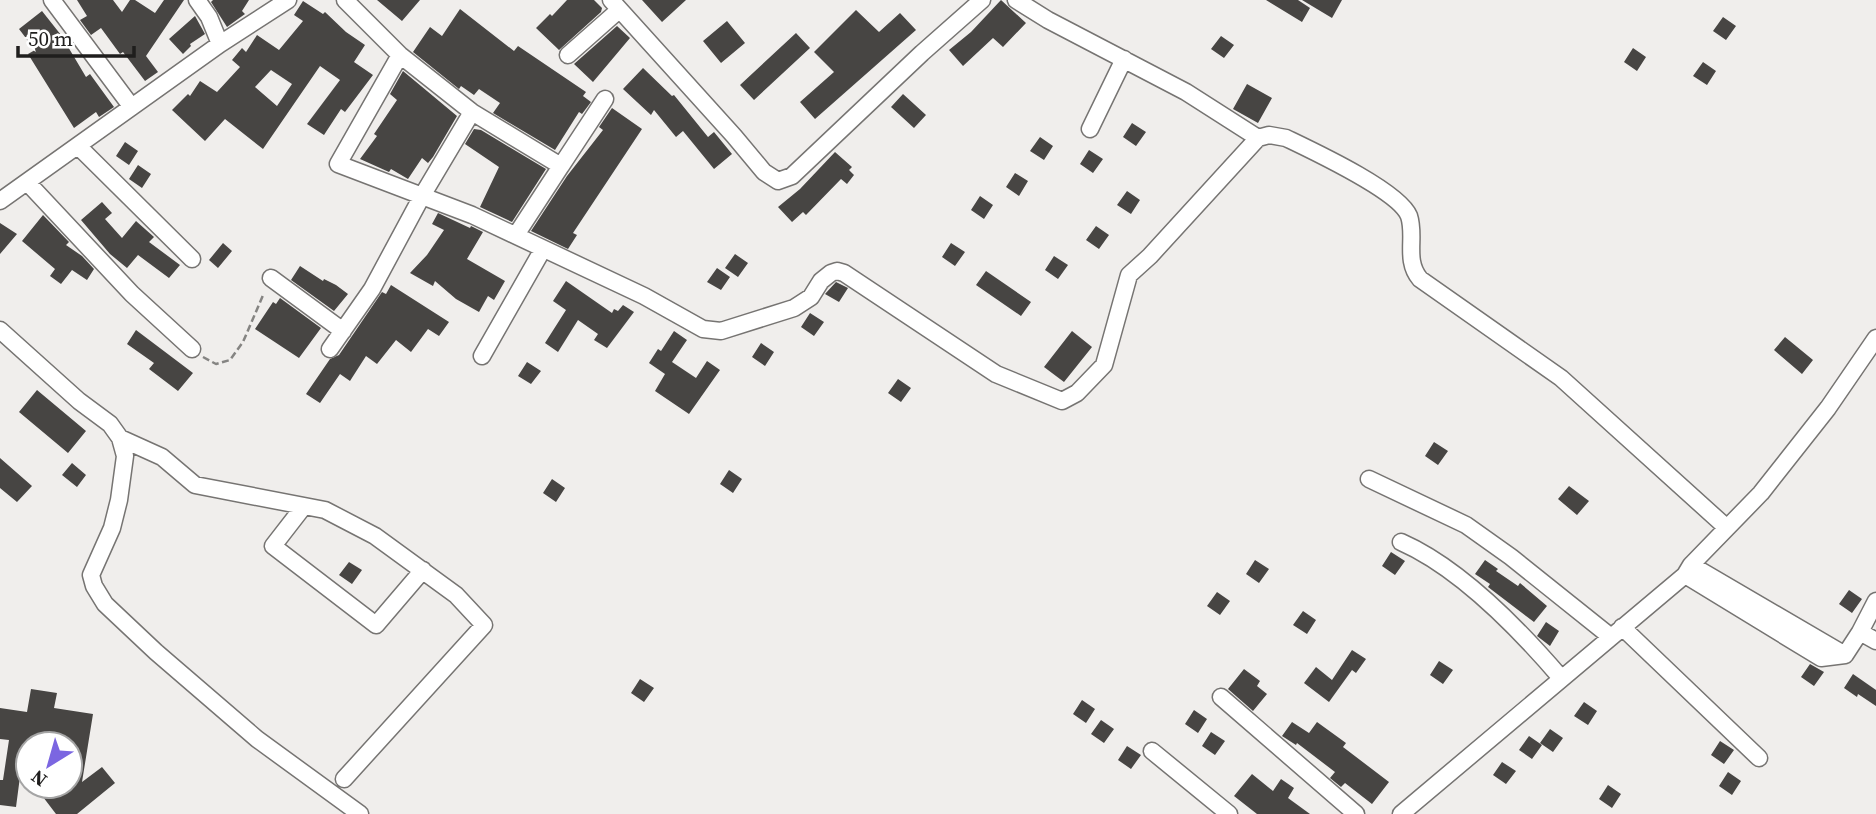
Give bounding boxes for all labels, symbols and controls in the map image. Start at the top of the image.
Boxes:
scale bar [18,14,133,58]
text: 50 m [28,24,73,53]
north arrow [14,730,84,800]
text: N [25,764,52,793]

